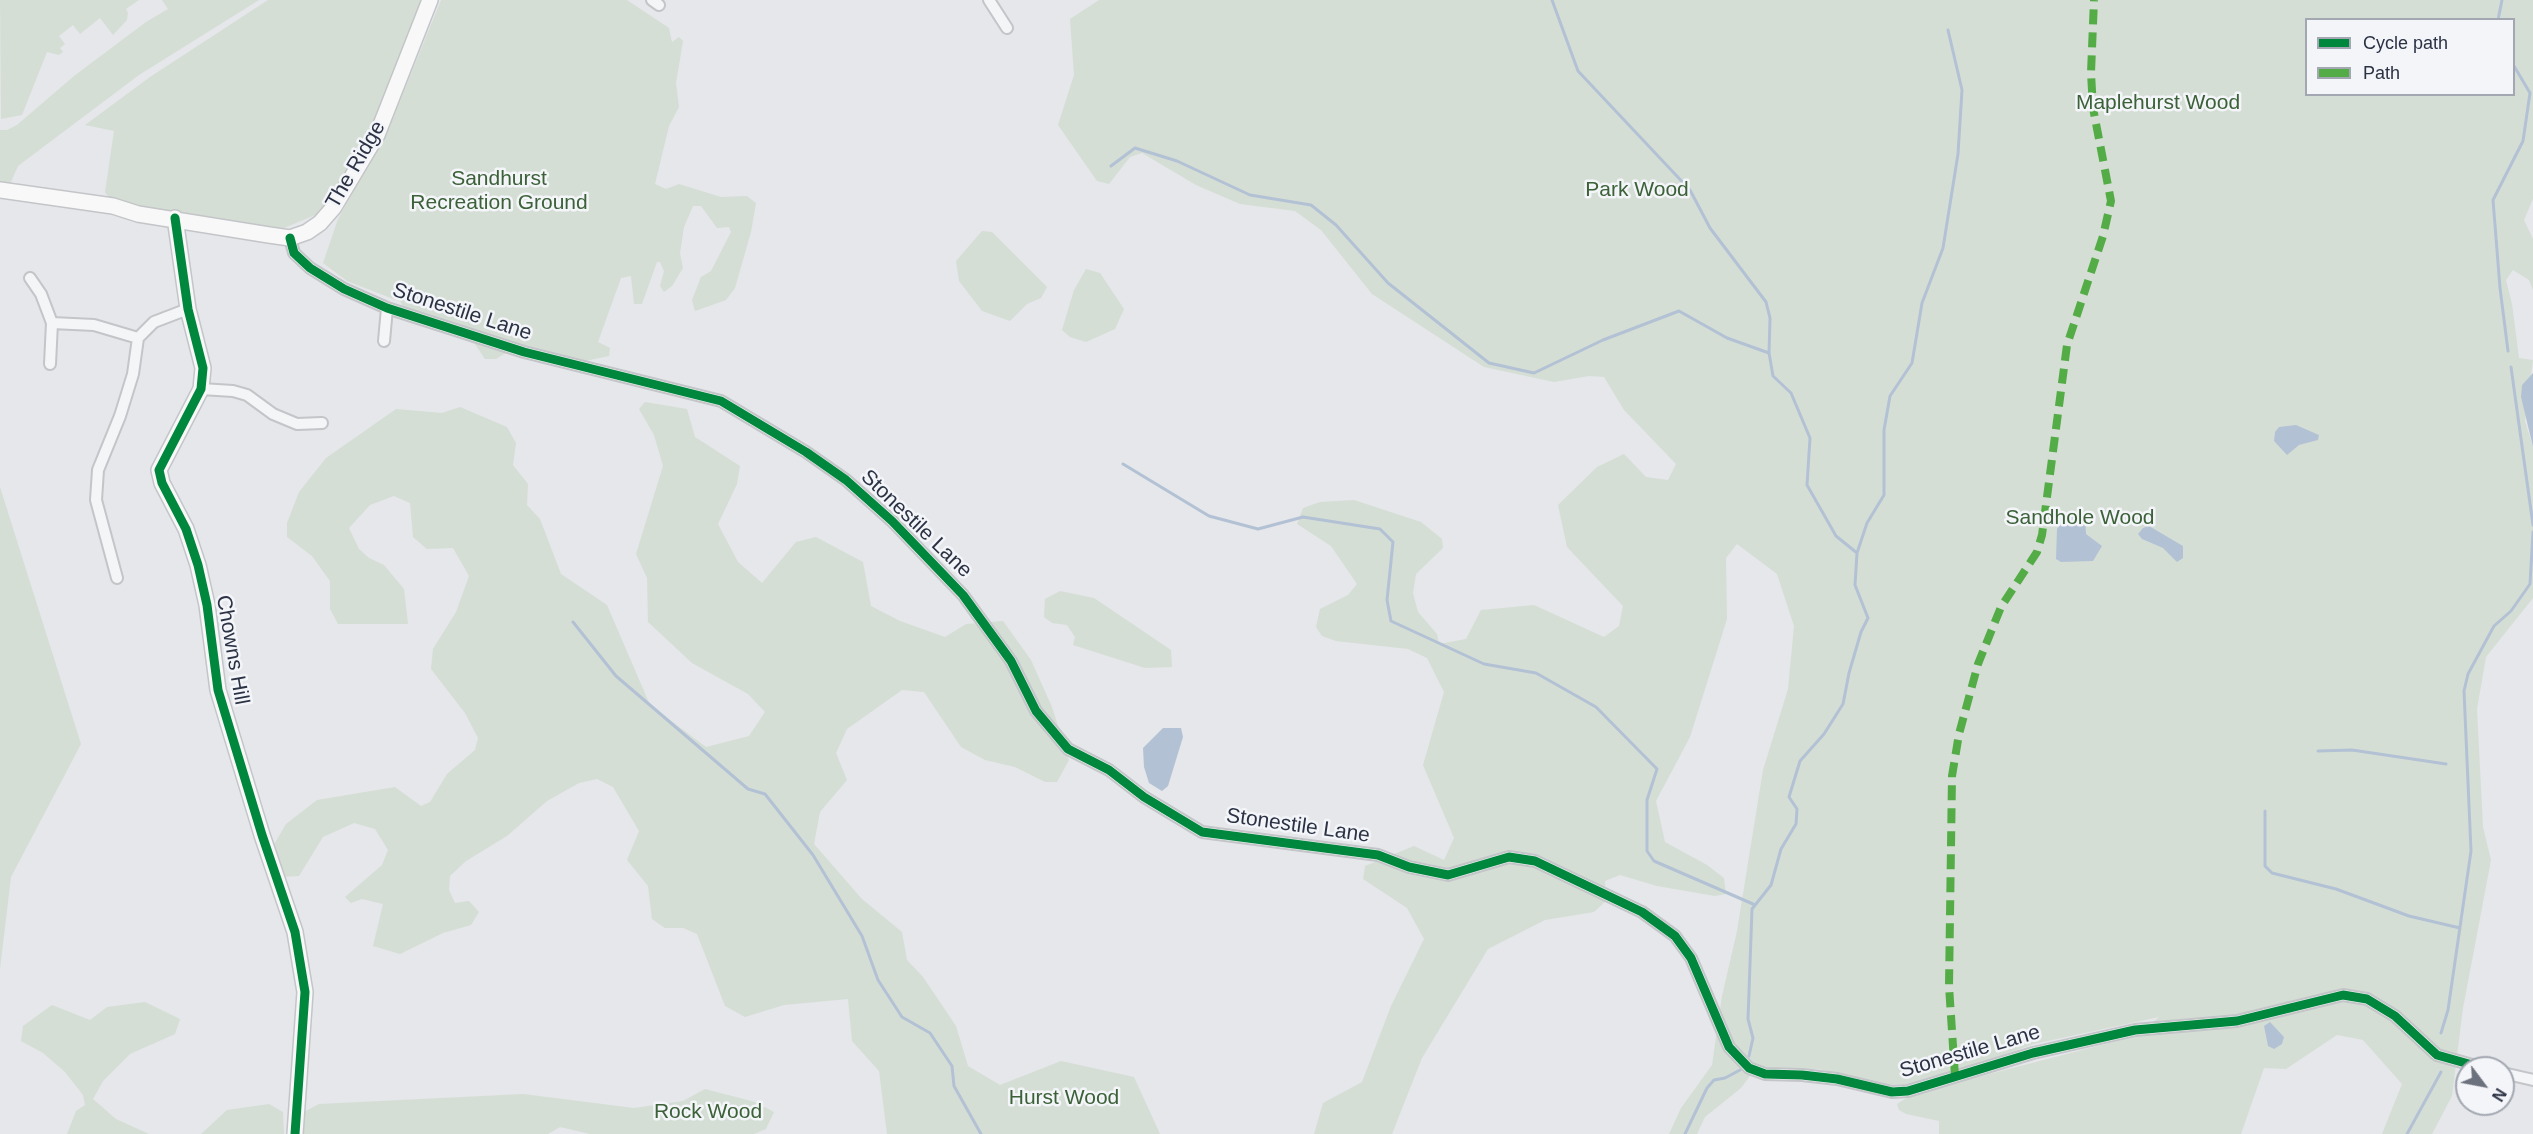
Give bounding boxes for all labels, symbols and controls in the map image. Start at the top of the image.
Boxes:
legend [2305,18,2515,96]
text: Cycle path [2363,33,2448,53]
text: Path [2363,63,2400,83]
park label: Maplehurst Wood [2076,90,2240,116]
street label: The Ridge [321,117,391,213]
park label: Sandhurst Recreation Ground [410,166,588,216]
park label: Park Wood [1585,177,1689,203]
street label: Stonestile Lane [389,278,535,346]
street label: Stonestile Lane [855,465,977,583]
park label: Sandhole Wood [2005,505,2155,531]
street label: Chowns Hill [210,593,254,707]
street label: Stonestile Lane [1225,803,1371,849]
street label: Stonestile Lane [1897,1020,2043,1084]
north arrow [2455,1056,2515,1116]
park label: Hurst Wood [1009,1085,1119,1111]
text: N [2489,1085,2509,1104]
park label: Rock Wood [654,1099,762,1125]

